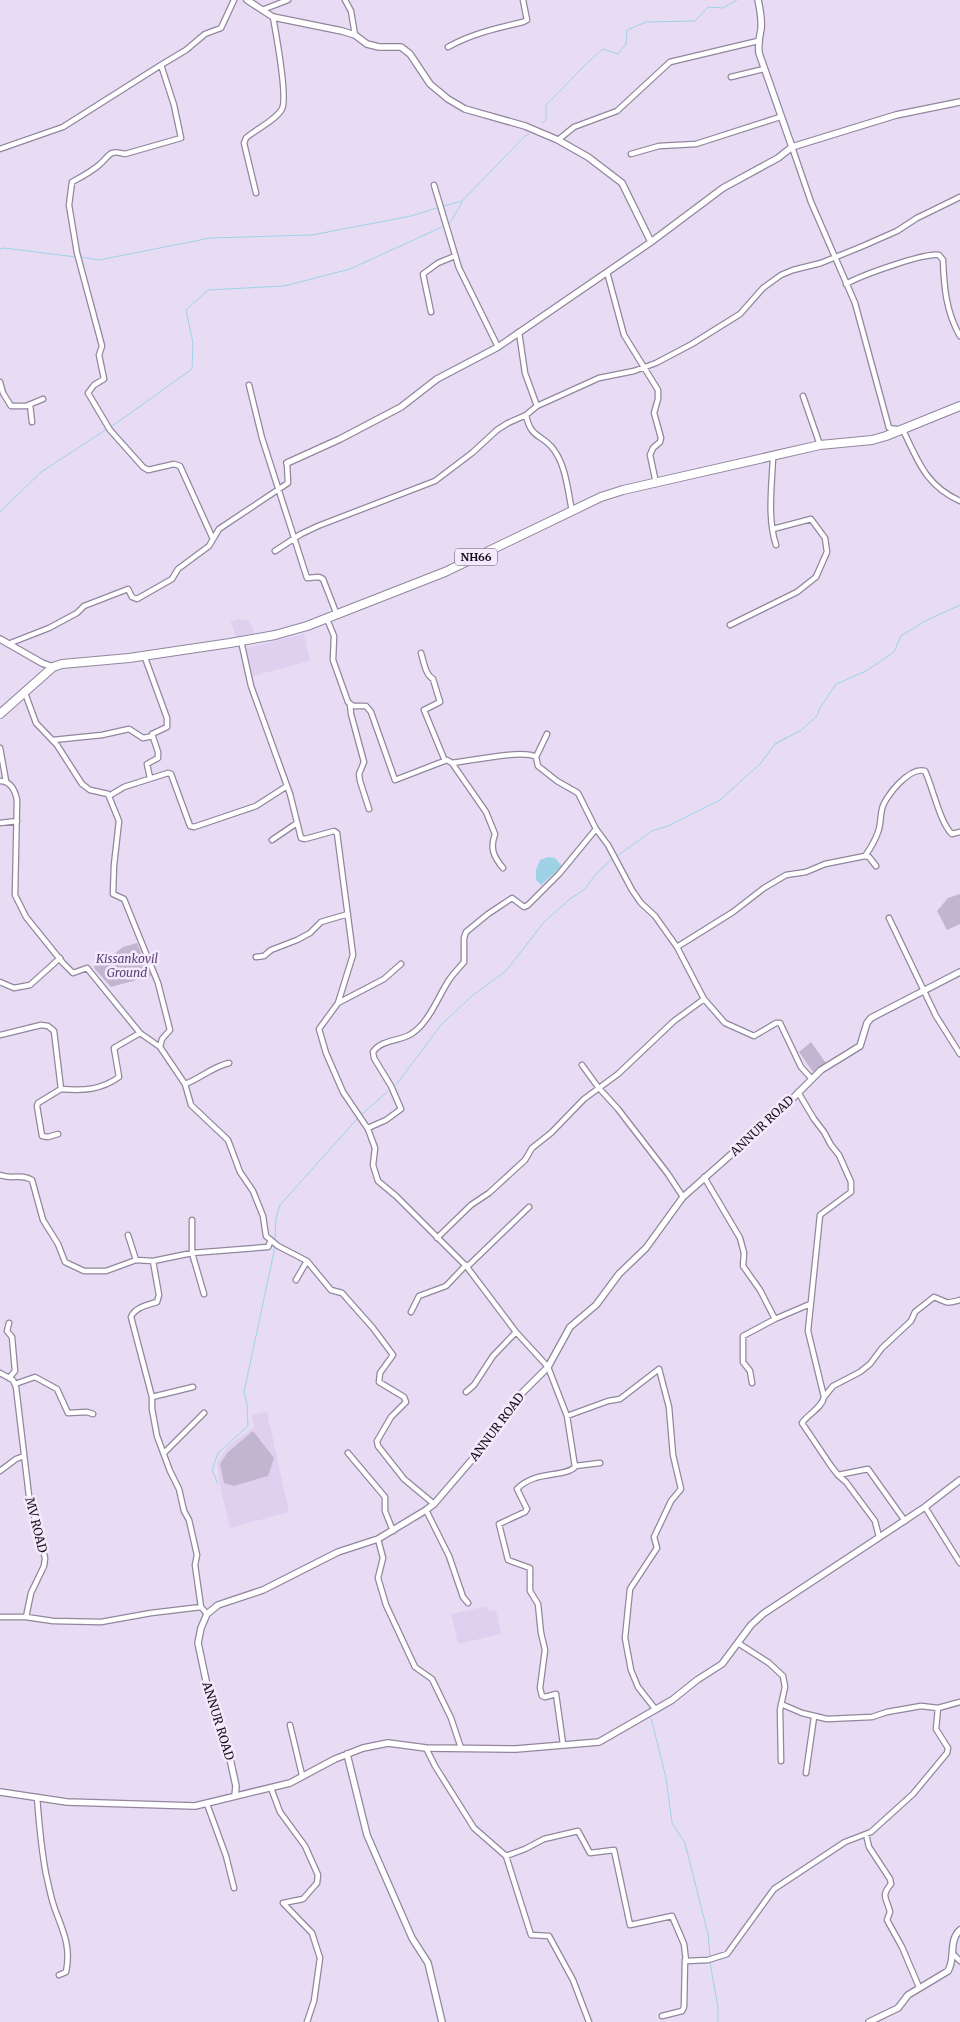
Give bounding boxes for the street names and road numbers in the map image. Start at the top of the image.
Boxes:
road number: NH66 [455,548,497,566]
street label: ANNUR ROAD [726,1092,797,1160]
street label: ANNUR ROAD [465,1390,527,1465]
street label: MV ROAD [22,1496,51,1554]
street label: ANNUR ROAD [199,1679,238,1762]

